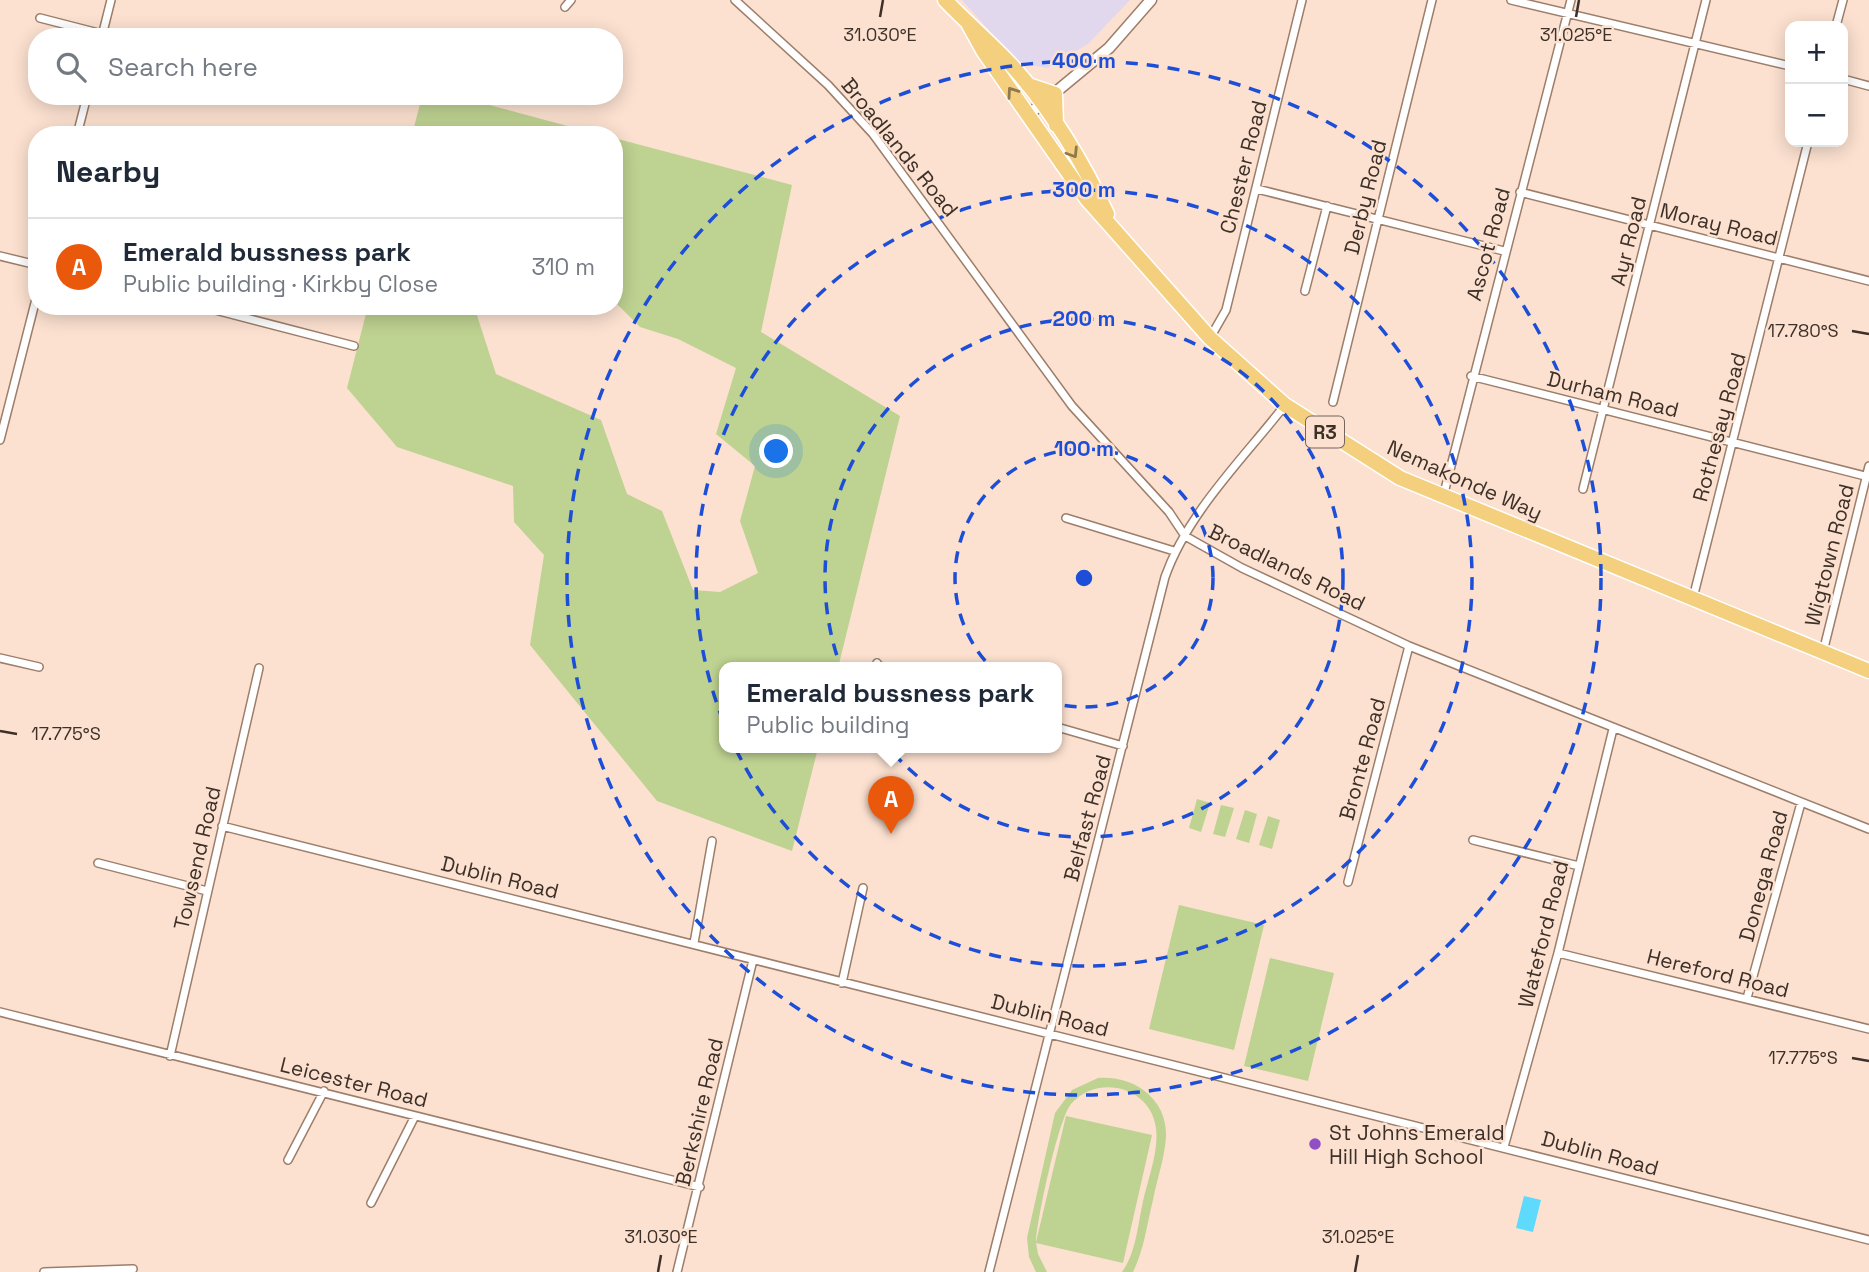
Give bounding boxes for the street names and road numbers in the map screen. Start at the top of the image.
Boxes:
street label: Broadlands Road [836,72,964,222]
street label: Chester Road [1213,98,1273,236]
street label: Derby Road [1338,137,1392,257]
street label: Ascot Road [1460,184,1516,304]
street label: Ayr Road [1604,194,1652,288]
street label: Moray Road [1657,196,1781,252]
street label: Rothesay Road [1686,349,1752,505]
street label: Durham Road [1544,365,1682,423]
road number: R3 [1306,416,1344,448]
street label: Nemakonde Way [1383,434,1547,526]
street label: Wigtown Road [1798,481,1860,629]
street label: Broadlands Road [1204,517,1370,617]
street label: Bronte Road [1333,695,1391,823]
street label: Belfast Road [1057,752,1117,884]
street label: Towsend Road [167,784,227,932]
street label: Donega Road [1733,807,1793,945]
street label: Dublin Road [438,849,562,905]
street label: Wateford Road [1512,858,1574,1010]
street label: Hereford Road [1644,942,1792,1004]
street label: Dublin Road [988,987,1112,1043]
street label: Berkshire Road [669,1035,729,1189]
street label: Leicester Road [277,1051,431,1113]
street label: Dublin Road [1538,1124,1662,1182]

